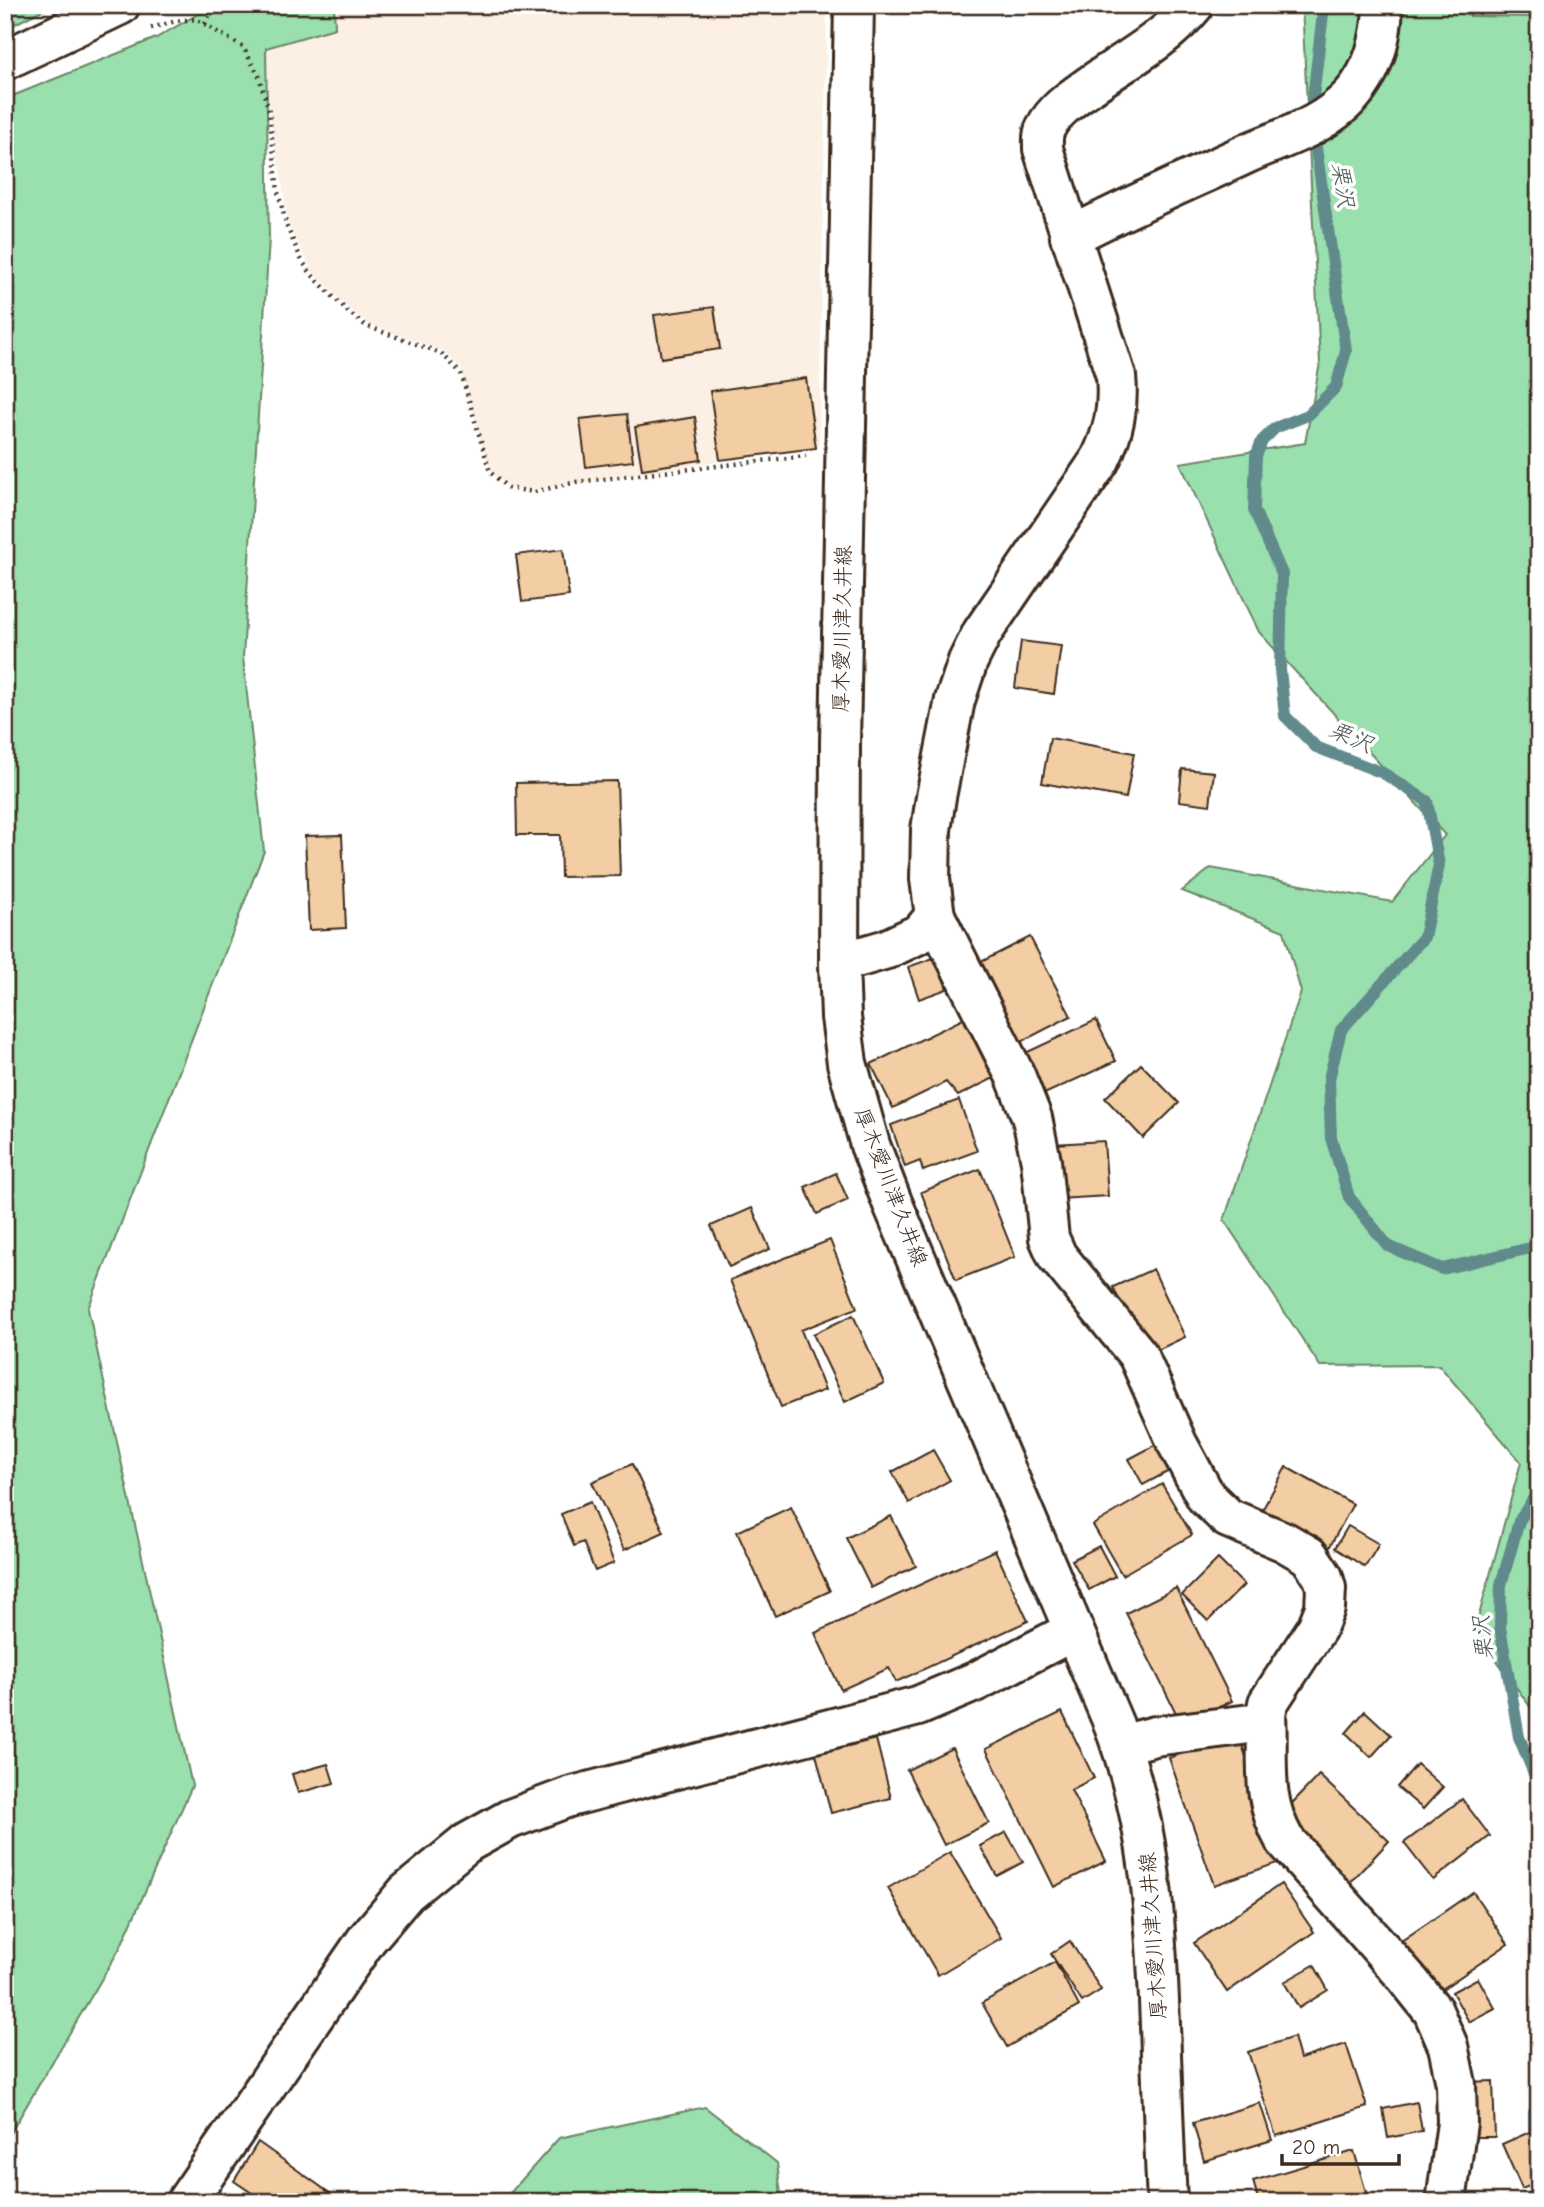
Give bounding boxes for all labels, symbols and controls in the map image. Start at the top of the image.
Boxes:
water label: 栗沢 [1326,160,1360,211]
street label: 厚木愛川津久井線 [829,545,855,713]
water label: 栗沢 [1325,716,1378,759]
street label: 厚木愛川津久井線 [850,1104,932,1270]
water label: 栗沢 [1467,1613,1499,1662]
street label: 厚木愛川津久井線 [1135,1851,1171,2021]
scale bar [1282,2123,1399,2167]
text: 20 m [1292,2135,1340,2159]

